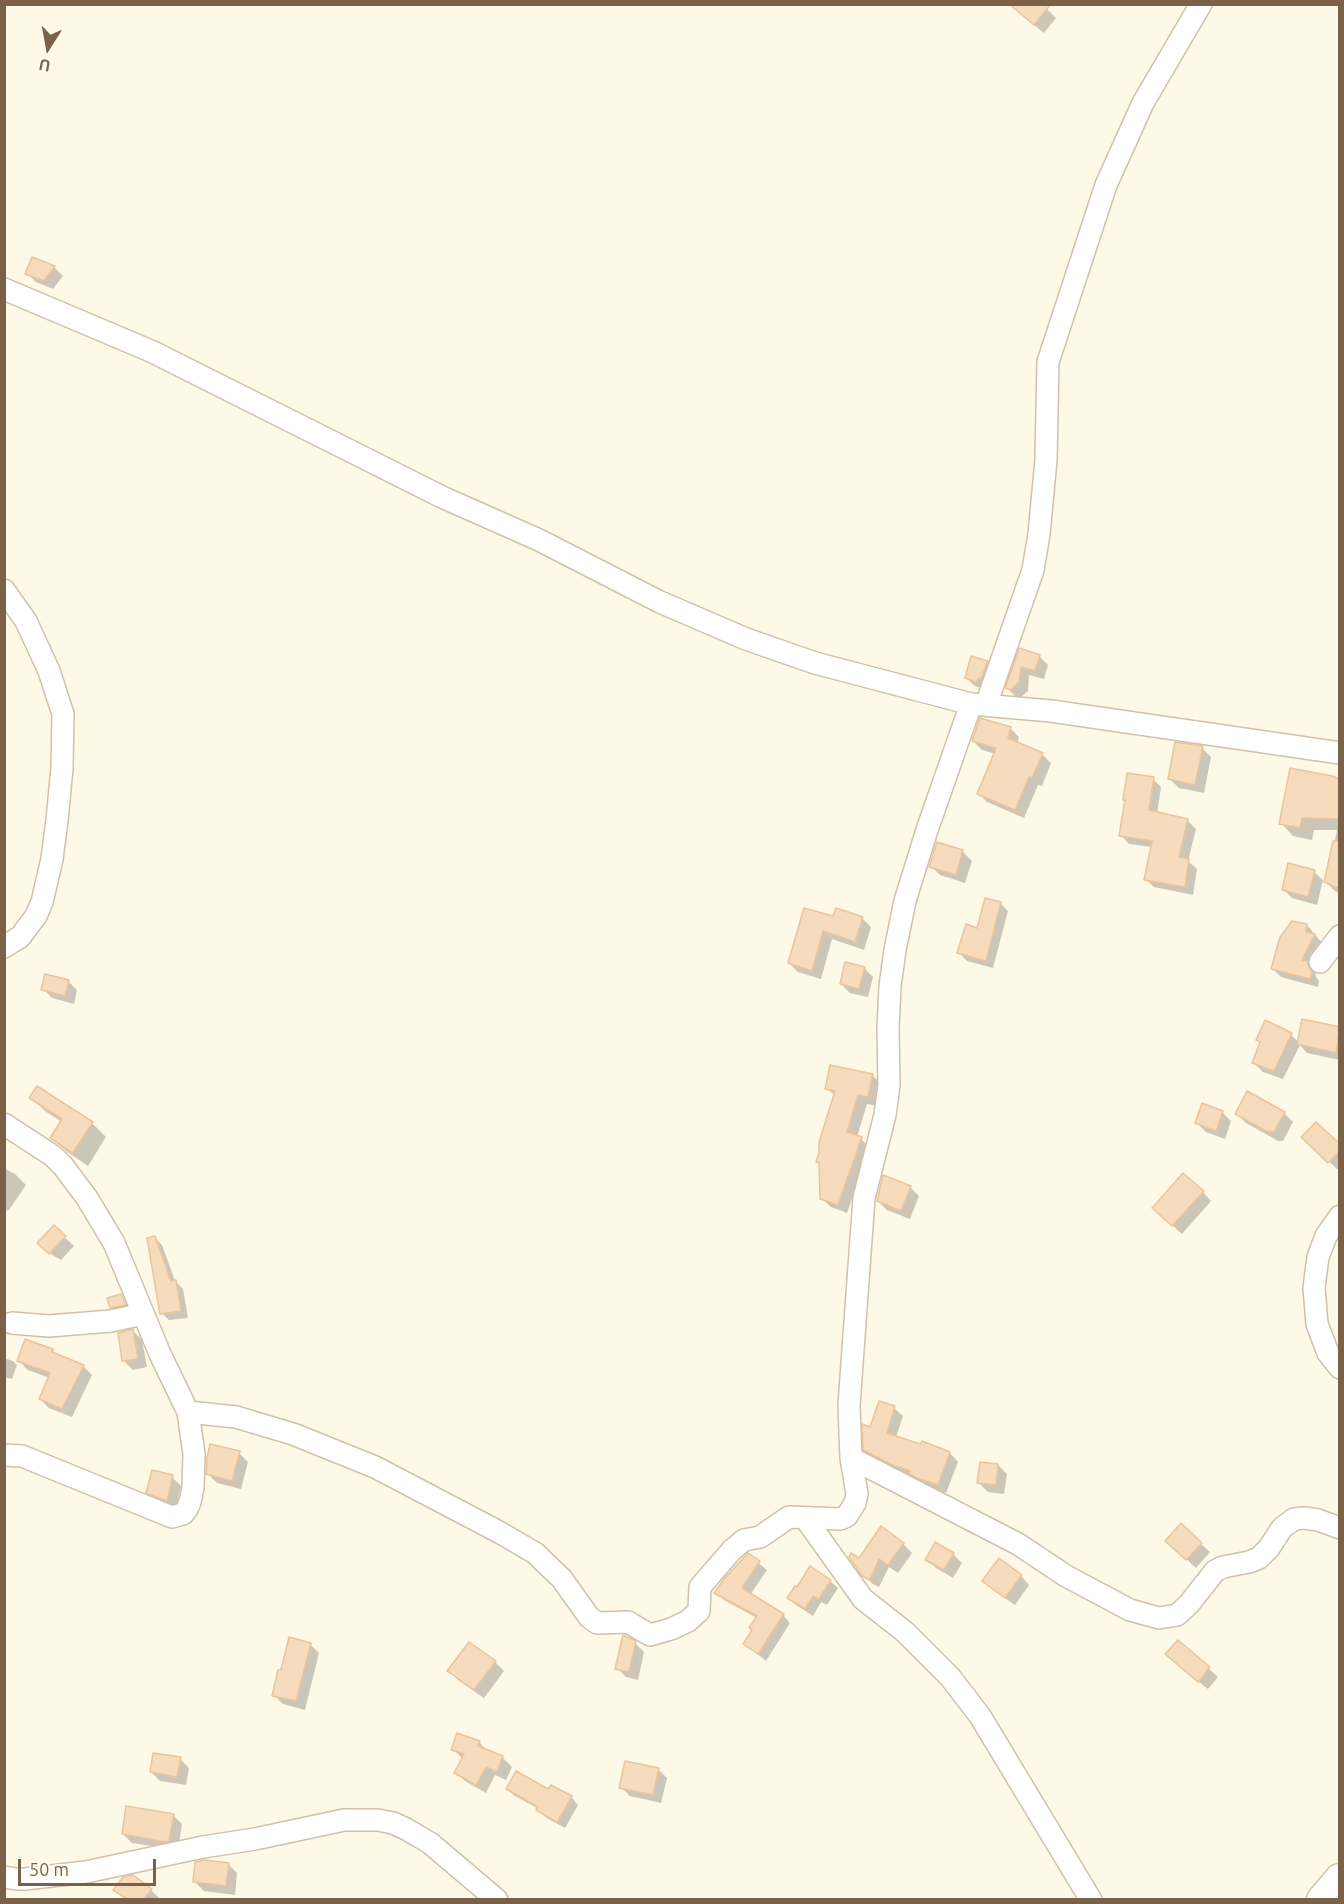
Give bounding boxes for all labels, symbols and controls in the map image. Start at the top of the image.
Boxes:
north arrow [18,18,78,78]
text: U [37,56,52,76]
scale bar [21,1847,159,1885]
text: 50 m [29,1859,69,1879]

